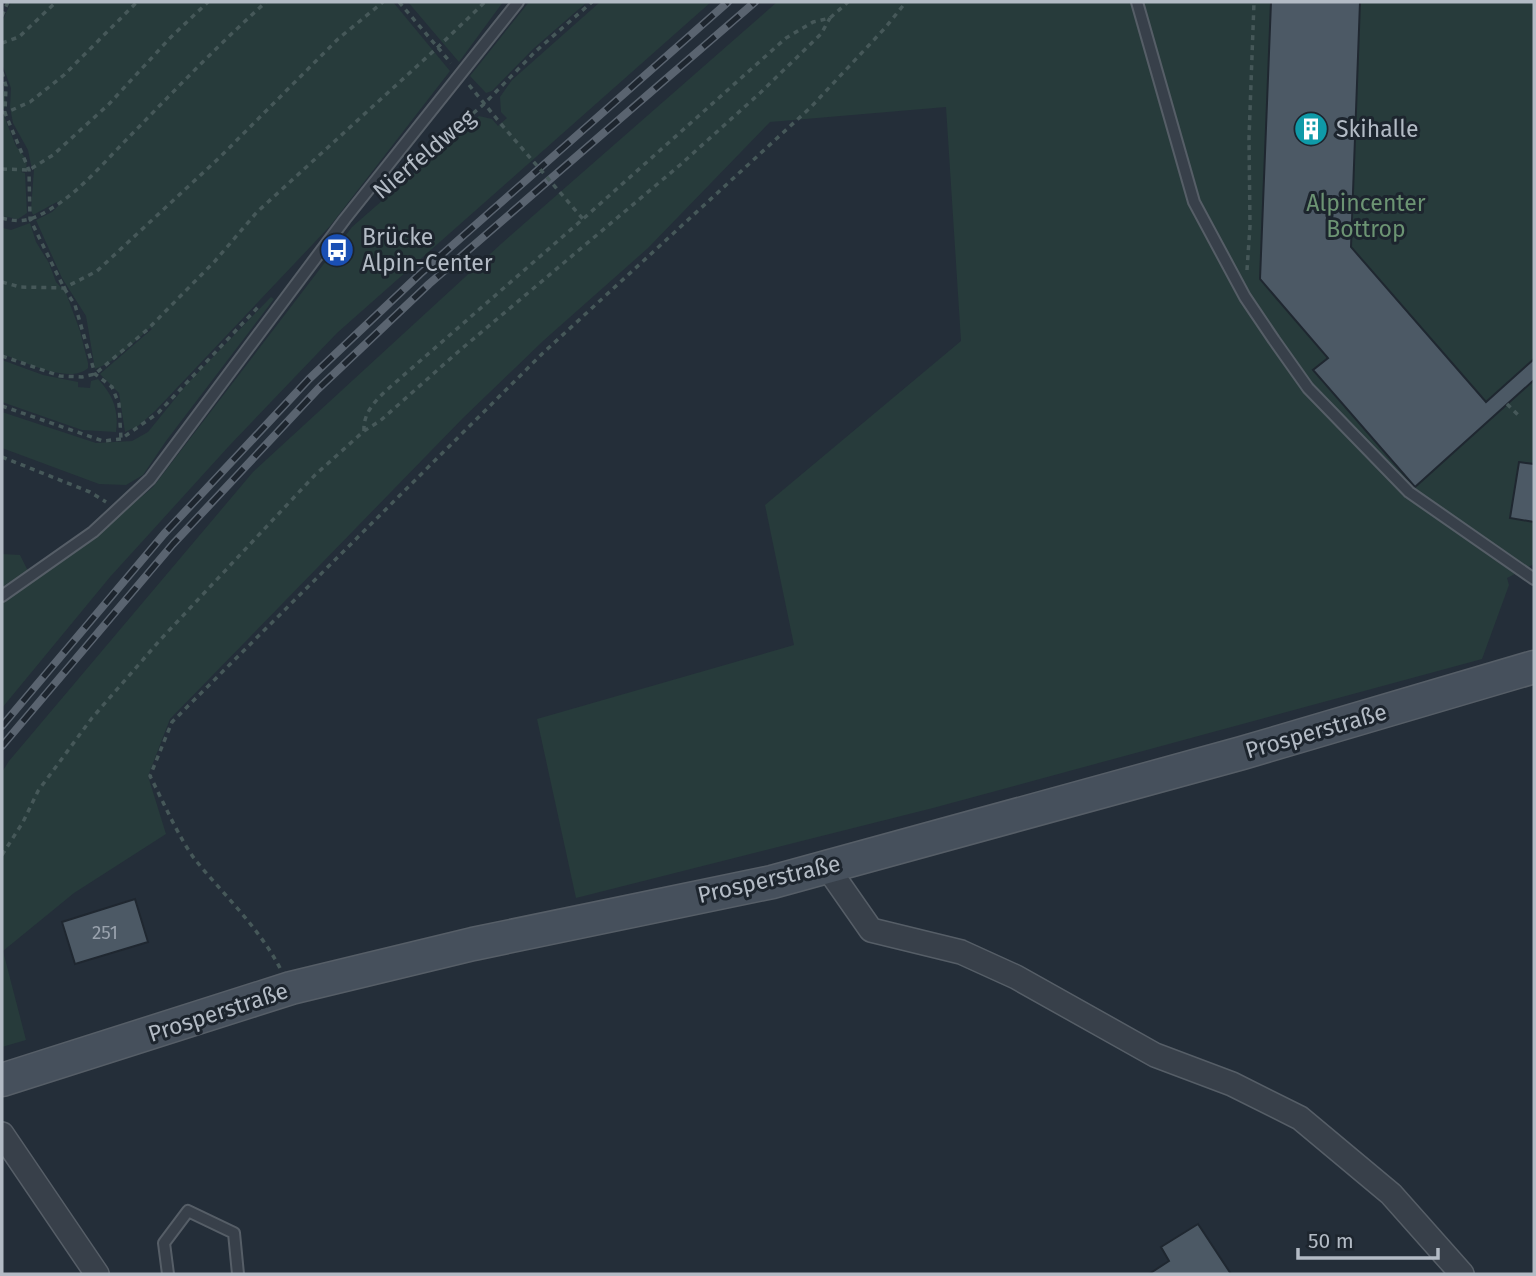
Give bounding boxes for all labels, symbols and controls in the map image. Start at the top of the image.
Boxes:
street label: Nierfeldweg [367,103,481,205]
building icon: Skihalle [1292,110,1330,148]
place label: Skihalle [1336,115,1418,143]
park label: Alpincenter Bottrop [1306,189,1426,243]
place label: Brücke Alpin-Center [362,223,493,277]
bus stop icon: Brücke Alpin-Center [318,231,356,269]
street label: Prosperstraße [1242,697,1390,765]
street label: Prosperstraße [695,849,843,909]
house number: 251 [92,921,118,944]
street label: Prosperstraße [144,976,292,1048]
scale bar [1298,1216,1438,1260]
text: 50 m [1308,1228,1354,1254]

